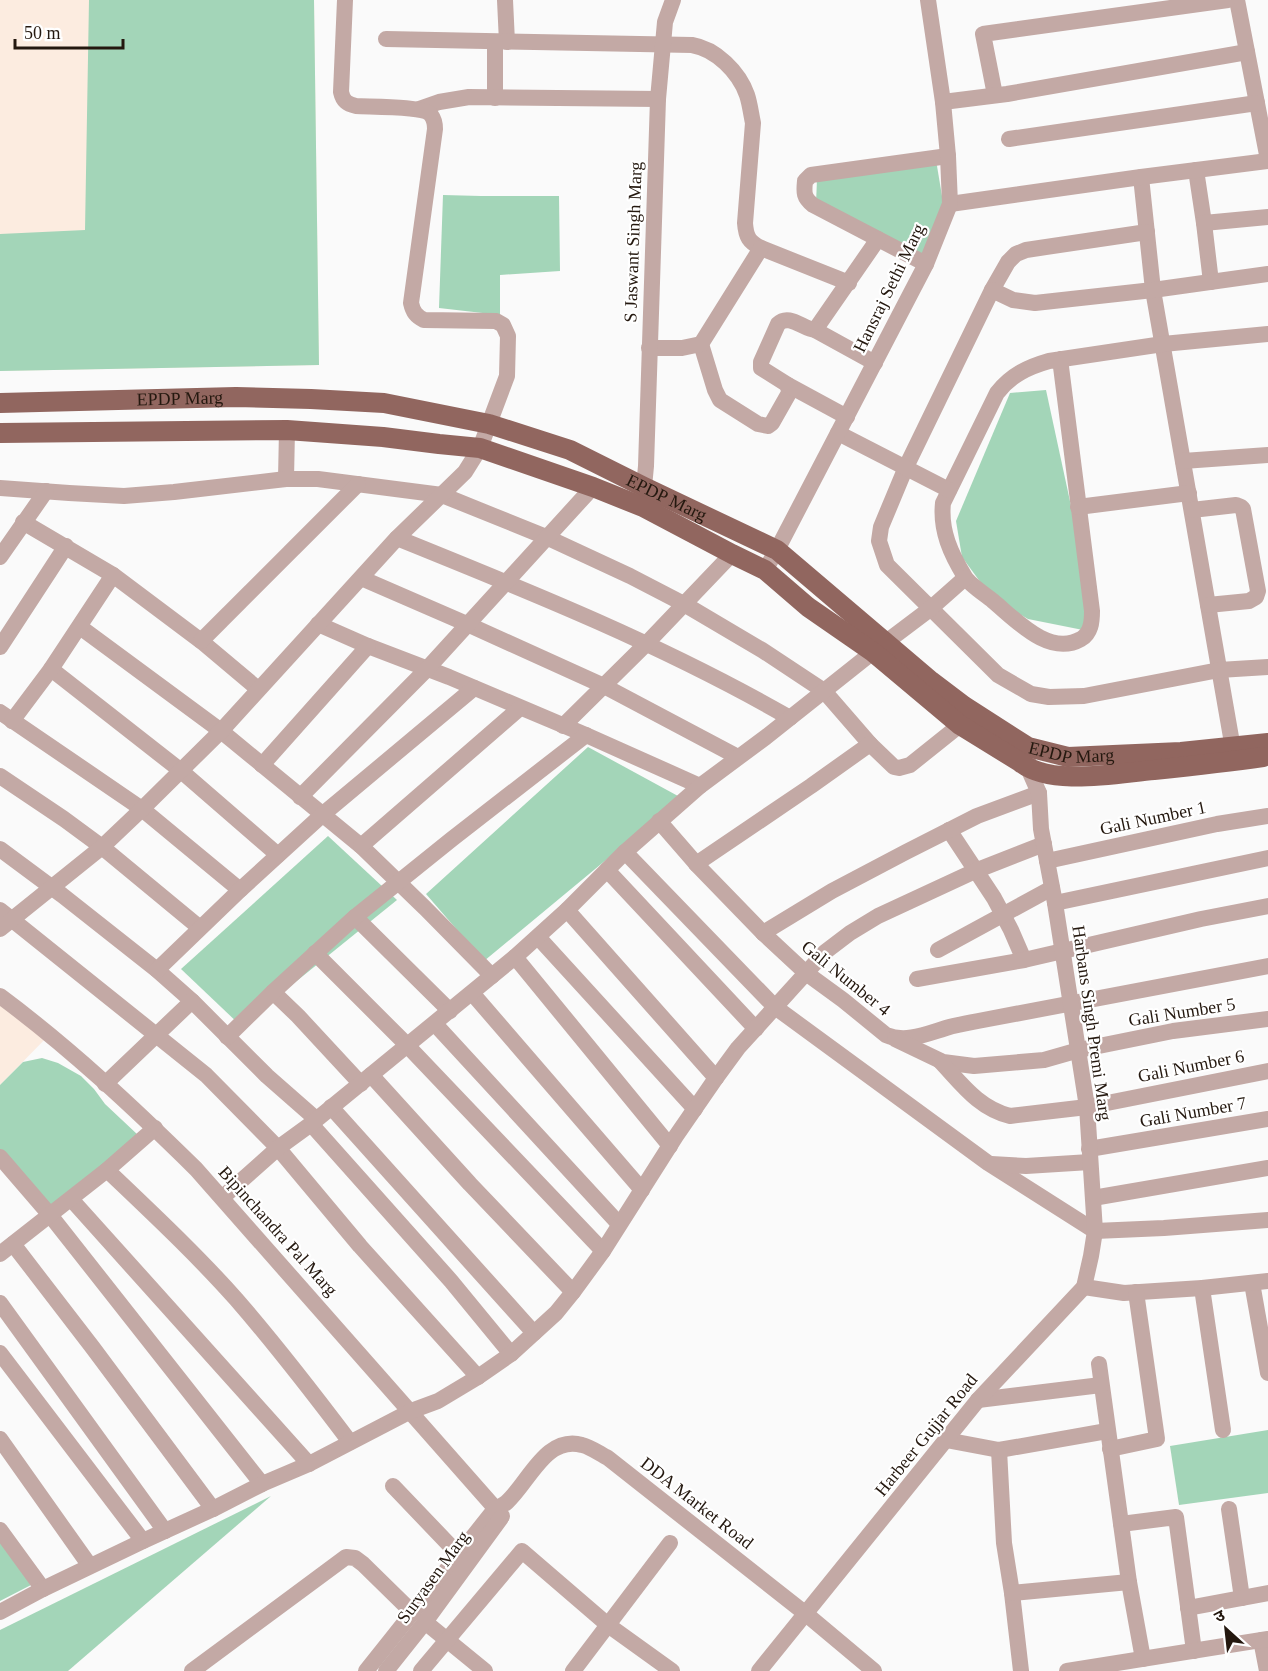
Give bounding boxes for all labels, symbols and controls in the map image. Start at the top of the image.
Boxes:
scale bar [15,12,123,50]
text: 50 m [24,23,61,43]
street label: S Jaswant Singh Marg [620,161,646,323]
street label: Hansraj Sethi Marg [849,220,929,356]
street label: EPDP Marg [136,387,223,410]
street label: EPDP Marg [623,470,710,525]
street label: EPDP Marg [1026,738,1115,768]
street label: Gali Number 1 [1098,797,1208,839]
street label: Harbans Singh Premi Marg [1068,924,1116,1122]
street label: Gali Number 4 [798,936,894,1020]
street label: Gali Number 5 [1127,994,1237,1030]
street label: Gali Number 6 [1136,1046,1246,1086]
street label: Gali Number 7 [1138,1093,1248,1131]
street label: Bipinchandra Pal Marg [214,1162,342,1300]
street label: Harbeer Gujjar Road [871,1370,981,1500]
street label: DDA Market Road [637,1453,757,1553]
street label: Suryasen Marg [393,1527,473,1627]
north arrow [1196,1599,1256,1659]
text: उ [1211,1606,1228,1626]

